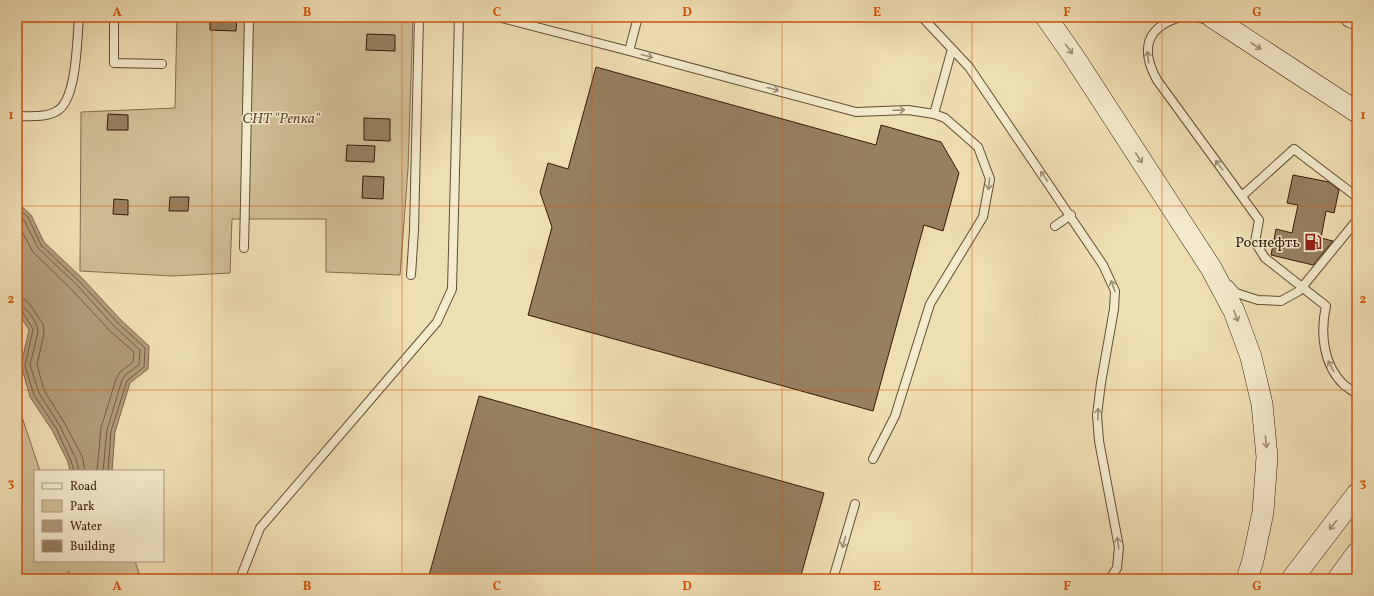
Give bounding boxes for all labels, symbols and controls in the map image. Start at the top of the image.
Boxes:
text: A [112,4,122,22]
text: B [303,4,312,22]
text: C [493,4,501,22]
text: D [682,4,692,22]
text: E [873,4,881,22]
text: F [1063,4,1071,22]
text: G [1252,4,1262,22]
one-way arrow [1250,42,1261,50]
one-way arrow [1065,43,1073,54]
one-way arrow [1144,51,1152,64]
one-way arrow [640,52,653,60]
one-way arrow [766,86,779,93]
one-way arrow [892,106,905,114]
text: 1 [8,107,14,125]
text: 1 [1360,107,1366,125]
park label: СНТ "Репка" [242,109,321,130]
one-way arrow [1135,152,1144,163]
one-way arrow [1215,159,1223,170]
one-way arrow [1040,171,1048,182]
one-way arrow [985,178,993,191]
fuel station icon: Роснефть [1303,232,1323,252]
place label: Роснефть [1235,233,1300,254]
one-way arrow [1108,281,1116,293]
text: 2 [8,291,15,309]
text: 2 [1360,291,1367,309]
one-way arrow [1233,310,1240,322]
one-way arrow [1327,360,1334,372]
one-way arrow [1094,408,1102,421]
one-way arrow [1262,435,1270,448]
legend [34,470,164,562]
text: 3 [8,475,15,493]
text: 3 [1360,475,1367,493]
text: Road [70,479,97,495]
text: Park [70,499,95,515]
text: Water [70,519,102,535]
one-way arrow [1329,520,1337,531]
one-way arrow [840,535,847,548]
one-way arrow [1114,537,1122,550]
text: Building [70,539,115,555]
text: A [112,578,122,596]
text: B [303,578,312,596]
text: C [493,578,501,596]
text: D [682,578,692,596]
text: E [873,578,881,596]
text: F [1063,578,1071,596]
text: G [1252,578,1262,596]

